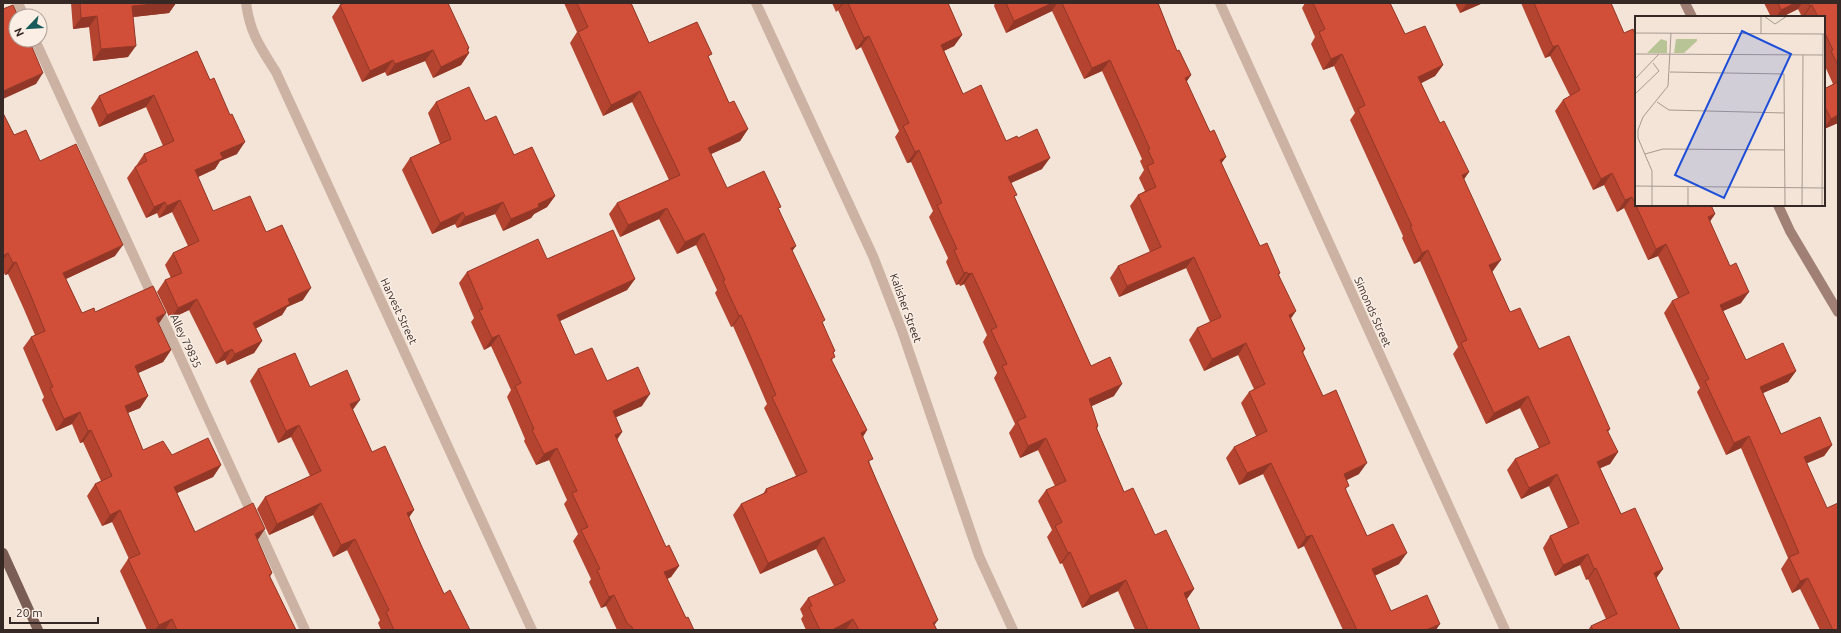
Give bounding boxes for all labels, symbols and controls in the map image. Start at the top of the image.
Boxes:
north arrow [8,8,48,48]
inset map [1635,16,1825,206]
text: N [12,26,26,38]
street label: Kalisher Street [888,272,924,345]
street label: Simonds Street [1352,275,1394,349]
street label: Harvest Street [378,276,420,347]
street label: Alley 79835 [168,312,204,370]
scale bar [10,599,98,625]
text: 20 m [16,606,43,619]

